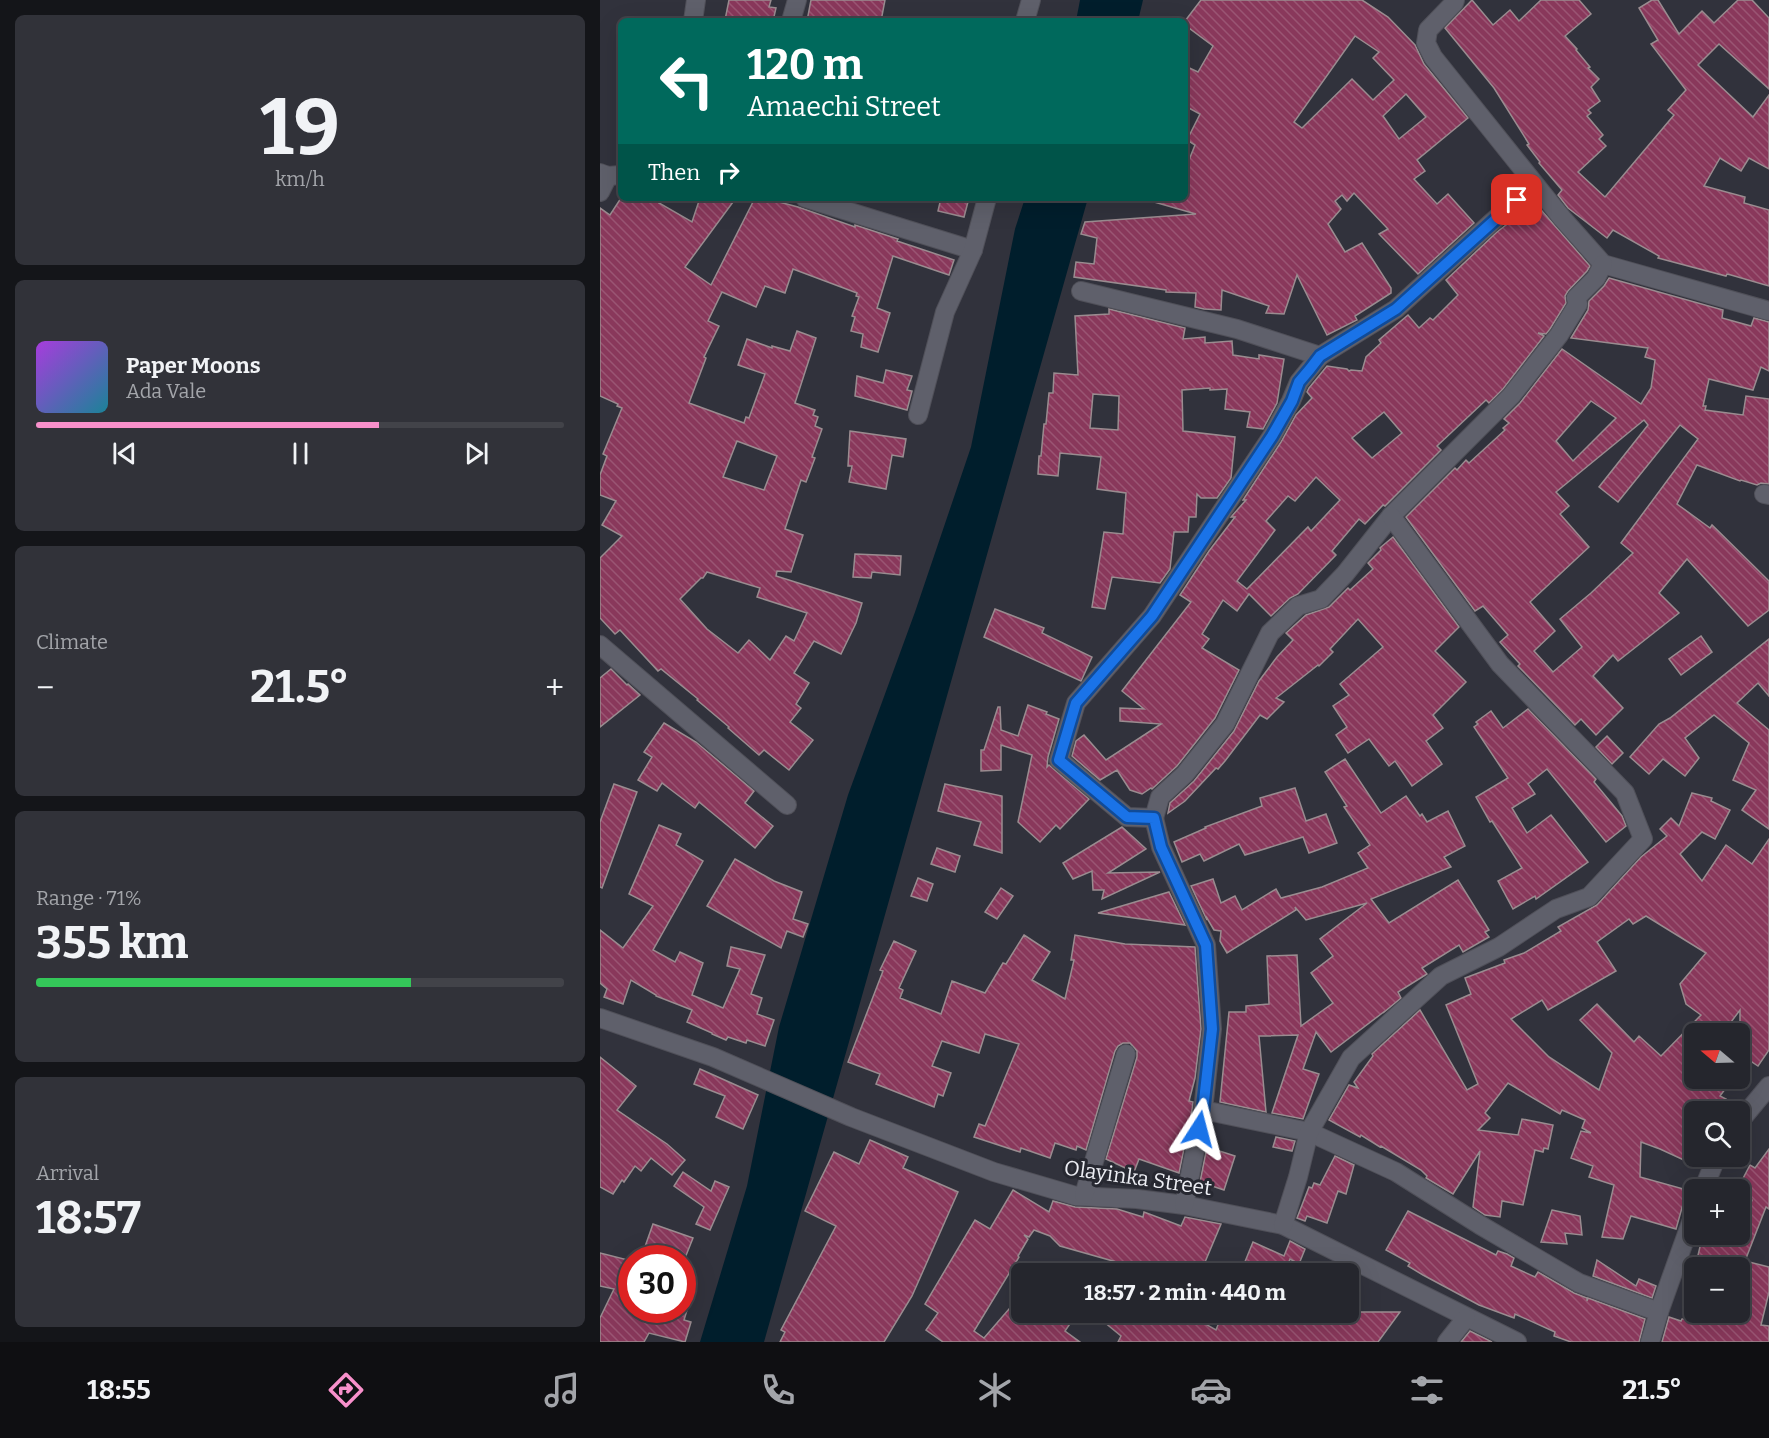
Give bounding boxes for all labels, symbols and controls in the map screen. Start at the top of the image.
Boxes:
text: 120 m [747,40,863,90]
icon: left [648,42,726,120]
text: 19 [260,81,340,175]
text: Amaechi Street [747,91,941,123]
icon: right [712,156,745,189]
text: Then [648,159,700,186]
text: km/h [275,167,325,191]
pin [1491,174,1542,225]
icon: arrive [1500,183,1533,216]
text: Paper Moons [126,352,261,379]
text: Ada Vale [126,379,206,403]
icon: previous [108,437,141,470]
icon: pause [284,437,317,470]
icon: next [460,437,493,470]
text: Climate [36,630,108,654]
text: 21.5° [250,660,349,714]
text: − [36,668,54,708]
text: + [545,668,564,708]
text: Range · 71% [36,886,142,910]
text: 355 km [36,916,188,970]
north arrow [1684,1023,1750,1089]
map controls [1684,1023,1750,1323]
position arrow [1167,1097,1231,1161]
button: search [1684,1101,1750,1167]
street label: Olayinka Street [1062,1155,1214,1201]
text: Arrival [36,1161,99,1185]
button: + [1684,1179,1750,1245]
text: 18:57 [36,1191,141,1245]
speed limit sign: 30 [618,1245,696,1323]
button: − [1684,1257,1750,1323]
text: 18:57 · 2 min · 440 m [1084,1279,1286,1306]
icon: directions [325,1369,367,1411]
icon: music [541,1369,583,1411]
icon: phone [757,1369,799,1411]
icon: climate [974,1369,1016,1411]
icon: car [1190,1369,1232,1411]
icon: filters [1406,1369,1448,1411]
text: 18:55 [87,1374,151,1406]
text: 21.5° [1622,1374,1682,1406]

